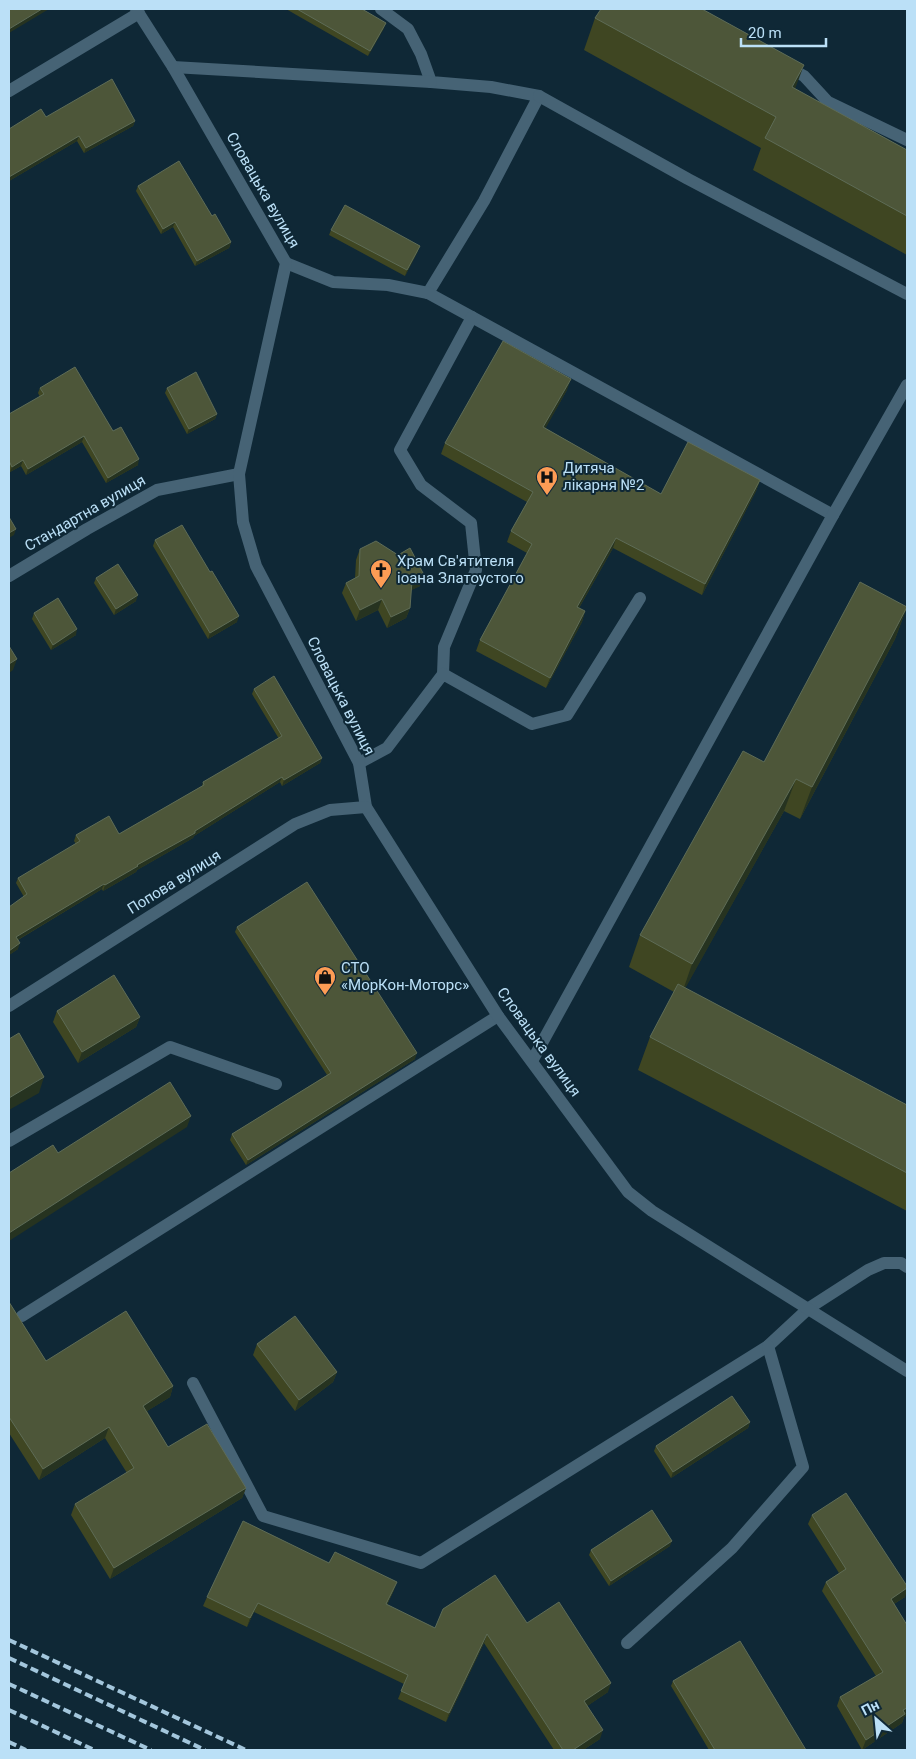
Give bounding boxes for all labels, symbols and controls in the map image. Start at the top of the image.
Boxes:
scale bar [741,15,826,47]
text: 20 m [748,24,782,42]
street label: Словацька вулиця [223,129,303,251]
place label: Дитяча лікарня №2 [563,459,644,494]
hospital icon: Дитяча лікарня №2 [535,465,559,496]
street label: Стандартна вулиця [21,471,149,555]
place label: Храм Св'ятителя іоана Златоустого [397,552,524,587]
church icon: Храм Св'ятителя іоана Златоустого [369,558,393,589]
street label: Словацька вулиця [303,634,379,758]
street label: Попова вулиця [124,846,224,918]
place label: СТО «МорКон-Моторс» [341,959,469,994]
shop icon: СТО «МорКон-Моторс» [313,965,337,996]
street label: Словацька вулиця [493,984,585,1100]
north arrow [851,1694,901,1744]
text: Пн [859,1696,882,1719]

